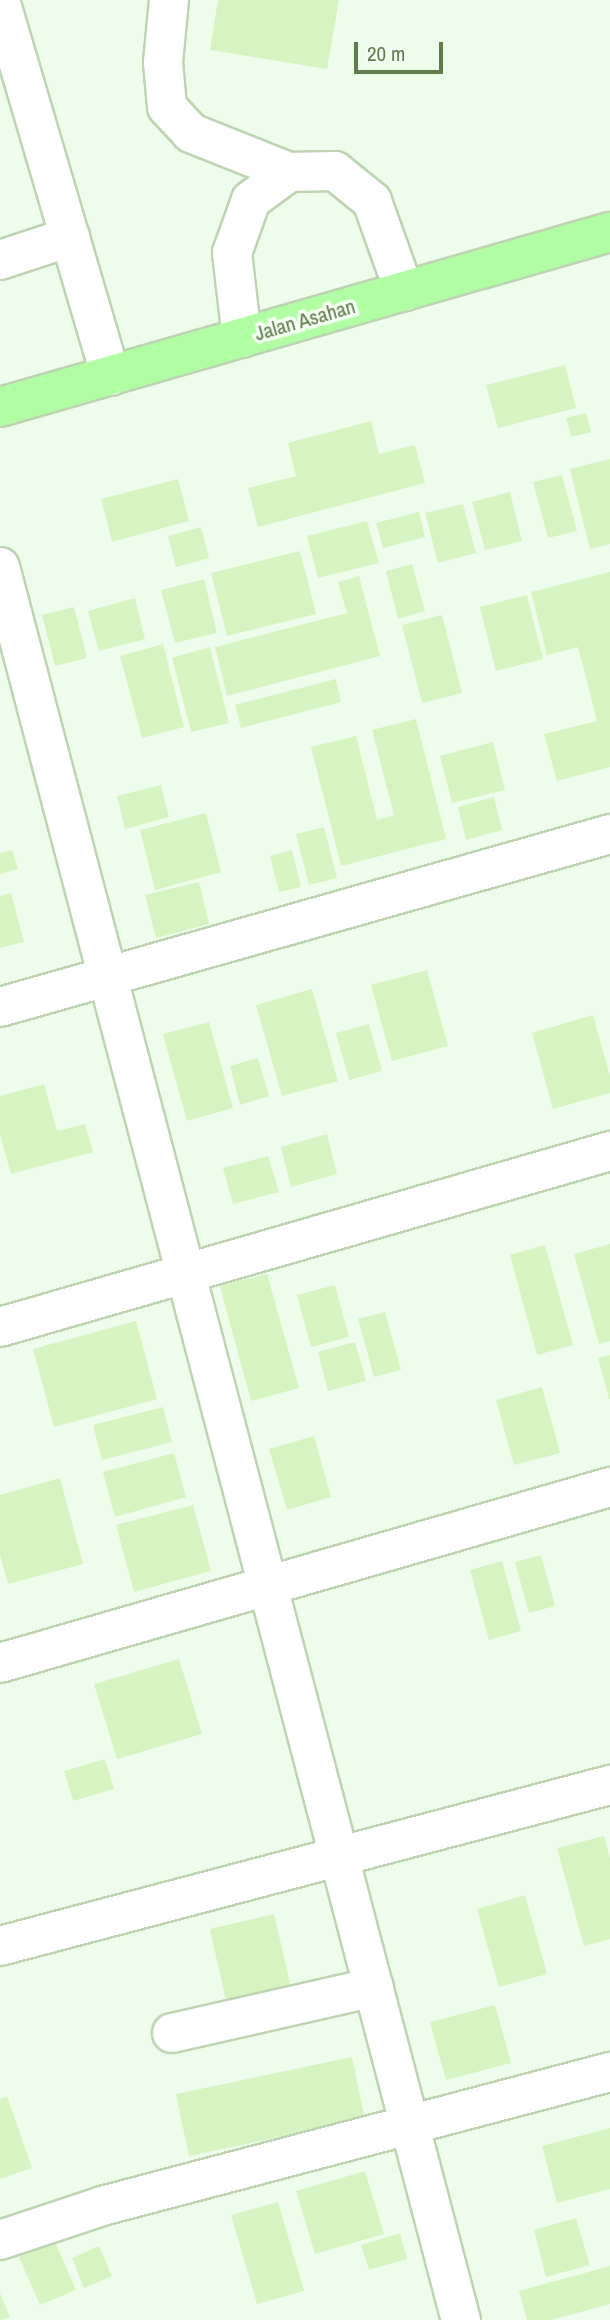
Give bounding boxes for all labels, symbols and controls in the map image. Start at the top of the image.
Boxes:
scale bar [358,28,447,72]
text: 20 m [367,39,405,68]
street label: Jalan Asahan [251,294,359,346]

